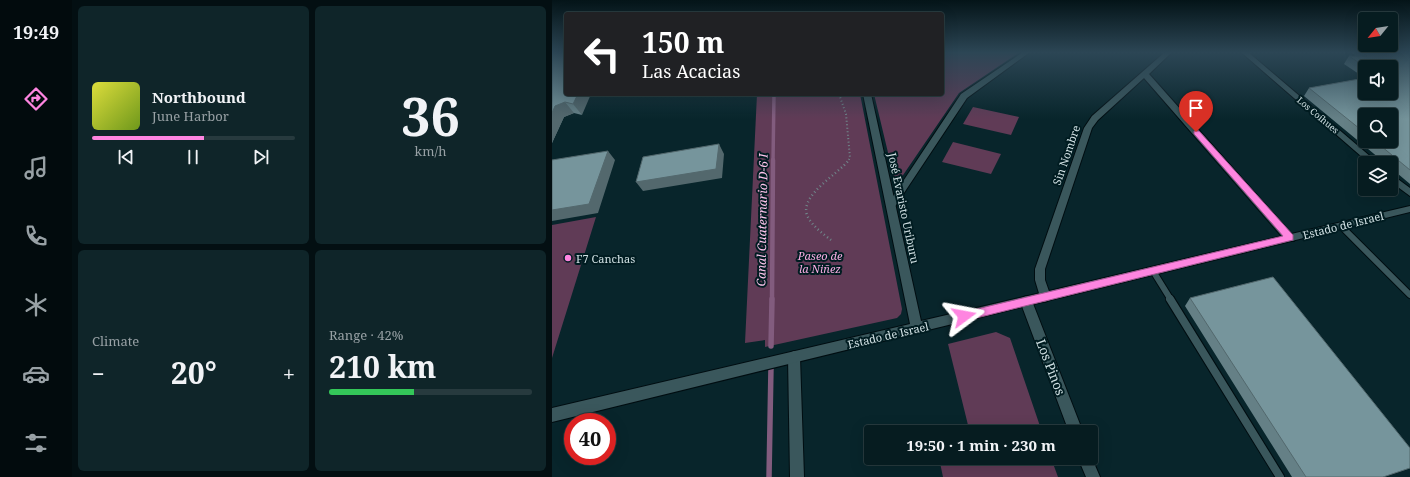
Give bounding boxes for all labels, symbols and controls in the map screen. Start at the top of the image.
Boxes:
north arrow [1358,12,1398,52]
map controls [1358,12,1398,196]
text: 19:49 [13,20,59,44]
text: 150 m [642,23,724,61]
icon: left [576,28,628,80]
text: Las Acacias [642,59,740,83]
button: sound [1358,60,1398,100]
text: 36 [401,80,460,151]
icon: directions [22,85,50,113]
text: Northbound [152,87,246,107]
pin [1179,91,1213,132]
street label: Los Coíhues [1294,94,1342,136]
icon: arrive [1185,97,1207,119]
text: June Harbor [152,107,229,125]
button: search [1358,108,1398,148]
street label: Sin Nombre [1049,123,1083,187]
text: km/h [415,142,446,160]
icon: previous [115,146,137,168]
icon: pause [182,146,204,168]
icon: next [250,146,272,168]
street label: José Evaristo Uriburu [885,150,923,265]
water label: Canal Cuaternario D-6 I [752,152,772,287]
icon: music [22,154,50,182]
button: layers [1358,156,1398,196]
street label: Estado de Israel [1301,208,1386,242]
icon: phone [22,222,50,250]
park label: Paseo de la Niñez [797,248,843,276]
place label: F7 Canchas [576,251,635,266]
marker: F7 Canchas [563,253,573,263]
icon: climate [22,291,50,319]
position arrow [943,295,985,337]
street label: Estado de Israel [846,318,931,352]
text: Range · 42% [329,326,403,344]
text: Climate [92,332,139,350]
street label: Los Pinos [1032,336,1070,398]
text: 210 km [329,346,436,387]
text: 20° [171,352,217,393]
text: − [92,358,105,388]
text: + [283,358,295,388]
icon: car [22,360,50,388]
speed limit sign: 40 [564,413,616,465]
icon: filters [22,429,50,457]
text: 19:50 · 1 min · 230 m [906,435,1056,455]

